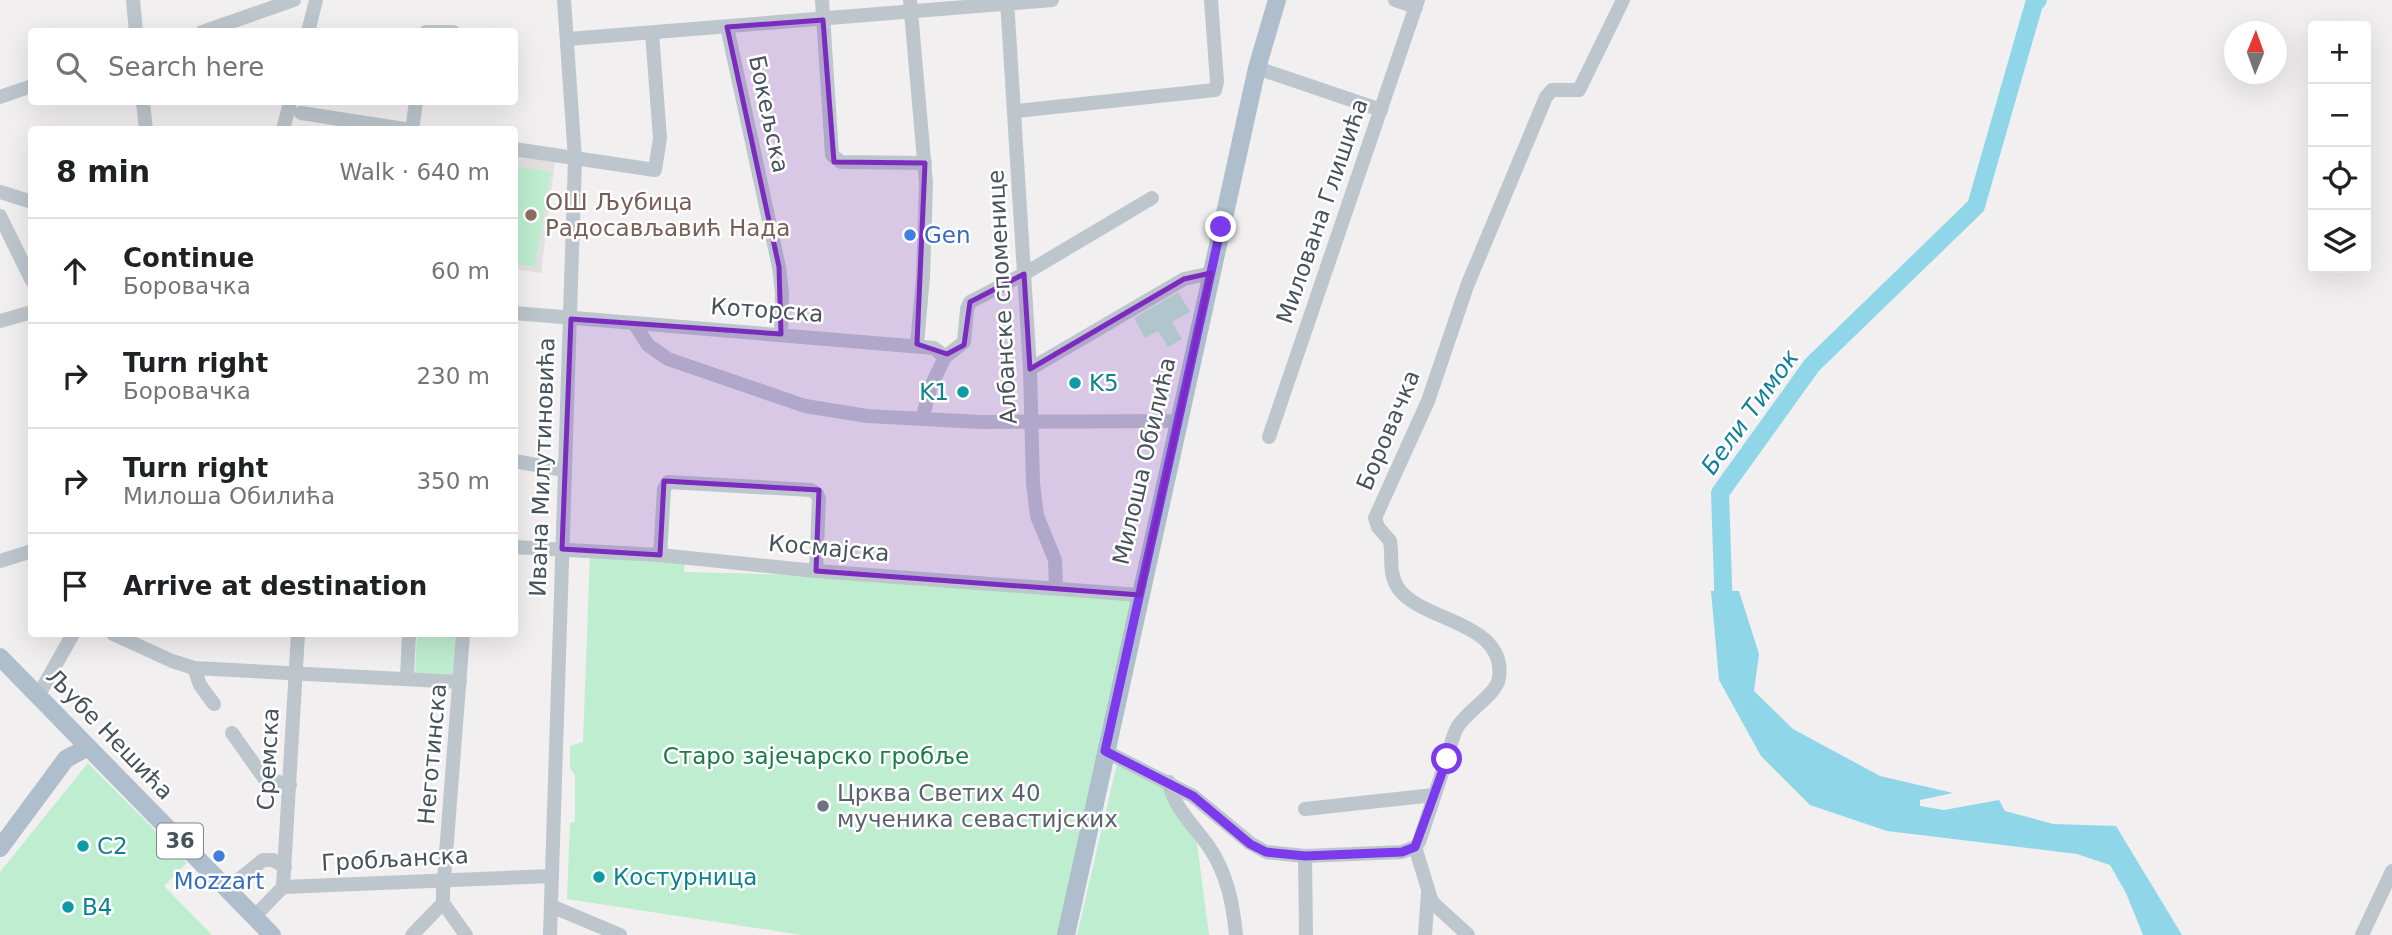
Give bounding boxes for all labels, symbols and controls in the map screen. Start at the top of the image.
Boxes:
north arrow [2224,21,2287,84]
map controls [2308,21,2371,273]
button: + [2308,21,2371,84]
search box [28,28,518,105]
icon: search [52,48,90,86]
text: Search here [108,52,264,82]
street label: Бокељска [744,53,794,175]
button: − [2308,84,2371,147]
street label: Милована Глишића [1271,95,1373,327]
button: locate [2308,147,2371,210]
text: 8 min [56,154,150,189]
text: Walk · 640 m [339,159,490,185]
street label: Албанске споменице [982,169,1022,425]
place label: ОШ Љубица Радосављавић Нада [545,189,790,241]
marker: ОШ Љубица Радосављавић Нада [523,207,539,223]
button: layers [2308,210,2371,273]
route end [1205,211,1236,242]
place label: Gen [924,222,971,248]
marker: Gen [902,227,918,243]
text: Continue [123,243,254,273]
icon: ahead [56,252,94,290]
text: 60 m [431,258,490,284]
text: Боровачка [123,273,251,299]
street label: Которска [710,293,824,327]
street label: Ивана Милутиновића [524,337,560,597]
water label: Бели Тимок [1695,344,1805,480]
text: Turn right [123,348,268,378]
street label: Милоша Обилића [1107,355,1181,567]
icon: right [56,357,94,395]
text: 230 m [416,363,490,389]
street label: Боровачка [1351,366,1425,494]
place label: K5 [1089,370,1119,396]
marker: K5 [1067,375,1083,391]
text: Боровачка [123,378,251,404]
place label: K1 [919,379,949,405]
marker: K1 [955,384,971,400]
text: Turn right [123,453,268,483]
icon: right [56,462,94,500]
text: 350 m [416,468,490,494]
text: Милоша Обилића [123,483,335,509]
street label: Космајска [767,530,891,566]
icon: arrive [56,567,94,605]
text: Arrive at destination [123,571,427,601]
street label: Љубе Нешића [41,663,179,805]
street label: Неготинска [413,682,451,826]
street label: Сремска [252,707,284,811]
park label: Старо зајечарско гробље [663,743,969,769]
route start [1431,743,1462,774]
place label: Црква Светих 40 мученика севастијских [837,780,1118,832]
marker: Црква Светих 40 мученика севастијских [815,798,831,814]
road number: 36 [157,824,203,858]
place label: C2 [97,833,128,859]
marker: C2 [75,838,91,854]
street label: Гробљанска [321,842,469,876]
marker: Mozzart [211,848,227,864]
place label: Костурница [613,864,757,890]
place label: Mozzart [174,868,264,894]
marker: Костурница [591,869,607,885]
place label: B4 [82,894,112,920]
marker: B4 [60,899,76,915]

